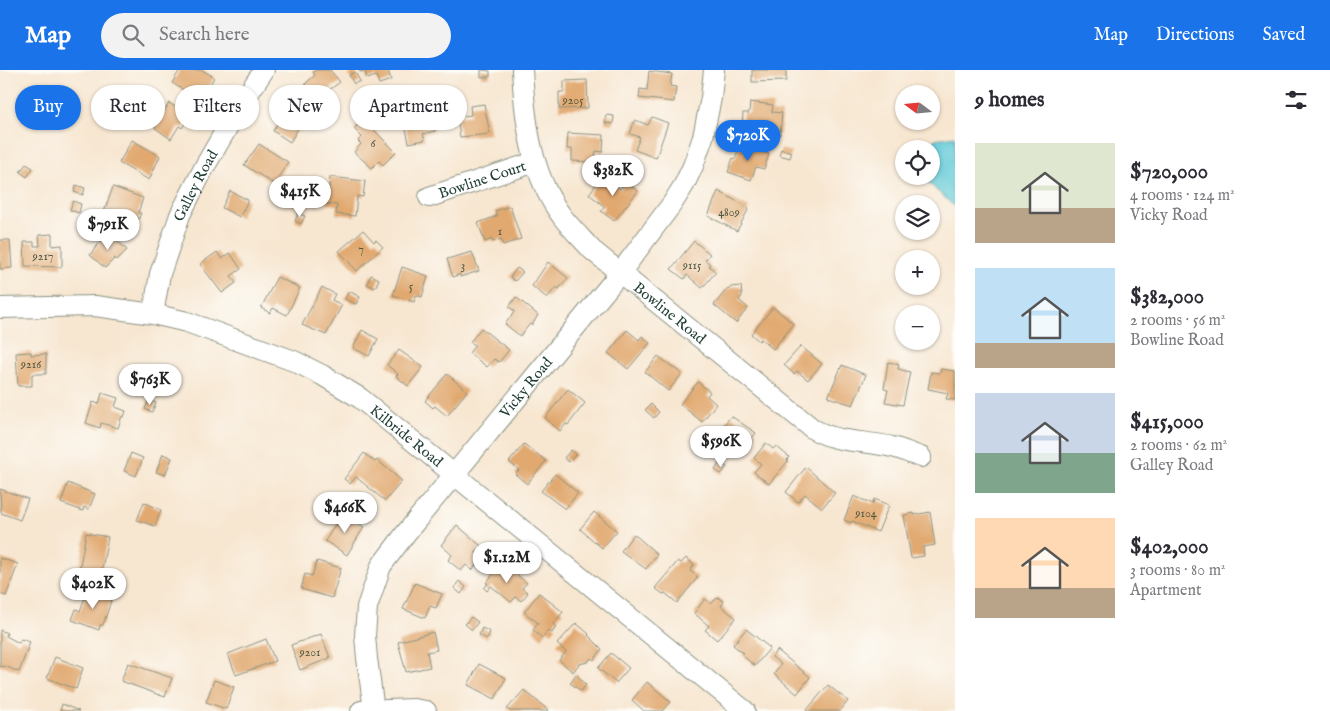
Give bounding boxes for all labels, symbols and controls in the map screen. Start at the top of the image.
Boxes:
search box [101,13,451,58]
text: Map [25,20,71,51]
icon: search [119,21,147,49]
text: Search here [159,23,250,47]
text: Map [1094,24,1128,47]
text: Directions [1156,24,1234,47]
text: Saved [1262,24,1305,47]
chip: Buy [15,85,81,130]
chip: Rent [91,85,165,130]
chip: Filters [175,85,259,130]
chip: New [269,85,340,130]
chip: Apartment [350,85,467,130]
north arrow [895,85,940,130]
map controls [895,85,940,350]
icon: filters [1282,86,1310,114]
text: 9 homes [975,87,1044,114]
house number: 9205 [561,93,584,108]
pin: $720K [713,119,783,162]
text: $720K [726,126,770,146]
house number: 6 [370,136,376,151]
button: locate [895,140,940,185]
street label: Galley Road [169,146,222,225]
pin: $382K [578,154,648,197]
street label: Bowline Court [436,156,528,203]
text: $720,000 [1130,159,1208,186]
text: $382K [593,161,633,181]
icon: home [1015,163,1075,223]
pin: $415K [265,176,335,218]
text: $415K [280,182,320,202]
text: 4 rooms · 124 m² [1130,186,1235,206]
button: layers [895,195,940,240]
house number: 4809 [718,205,740,220]
text: Vicky Road [1130,206,1208,226]
pin: $791K [73,208,143,251]
text: $791K [88,215,128,235]
house number: 1 [498,224,502,239]
house number: 7 [358,242,364,257]
house number: 9217 [32,249,53,264]
button: + [895,250,940,295]
house number: 3 [461,258,465,273]
house number: 9115 [682,258,702,273]
street label: Bowline Road [630,278,711,349]
house number: 5 [409,279,414,294]
text: $382,000 [1130,284,1204,311]
icon: home [1015,288,1075,348]
button: − [895,305,940,350]
text: 2 rooms · 56 m² [1130,311,1225,331]
text: Bowline Road [1130,331,1224,351]
street label: Vicky Road [495,352,557,422]
house number: 9216 [20,357,42,372]
pin: $763K [115,364,185,406]
text: $763K [130,370,170,390]
street label: Kilbride Road [366,400,448,472]
text: $415,000 [1130,409,1204,436]
icon: home [1015,413,1075,473]
pin: $596K [686,426,756,468]
text: $596K [701,432,741,452]
text: 2 rooms · 62 m² [1130,436,1227,456]
text: Galley Road [1130,456,1213,476]
pin: $466K [310,492,380,534]
text: $466K [324,498,366,518]
house number: 9104 [854,506,877,521]
text: $402,000 [1130,534,1209,561]
icon: home [1015,538,1075,598]
pin: $1.12M [466,542,548,584]
text: $1.12M [484,548,530,568]
text: 3 rooms · 80 m² [1130,561,1226,581]
pin: $402K [58,568,128,610]
text: $402K [71,574,115,594]
text: Apartment [1130,581,1201,601]
house number: 9201 [298,645,321,660]

